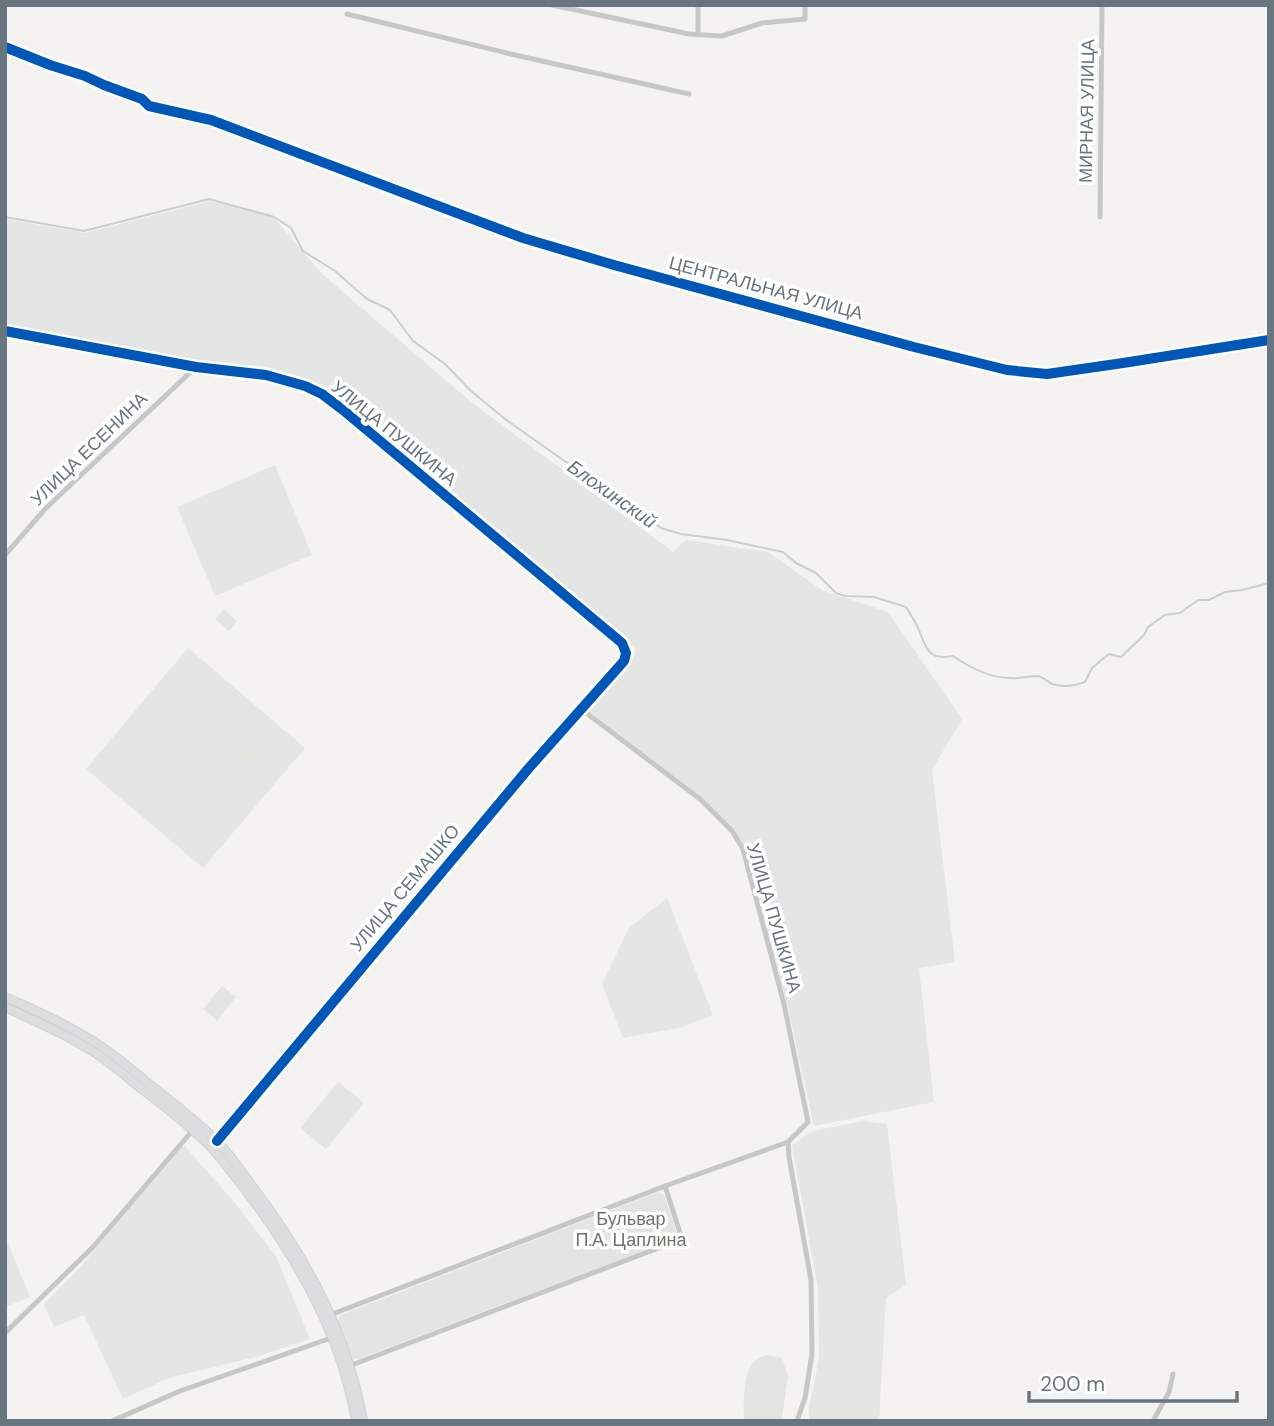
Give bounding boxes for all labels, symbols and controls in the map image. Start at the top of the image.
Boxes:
street label: МИРНАЯ УЛИЦА [1074,39,1100,183]
street label: ЦЕНТРАЛЬНАЯ УЛИЦА [666,251,866,325]
street label: УЛИЦА ПУШКИНА [326,375,462,491]
street label: УЛИЦА ЕСЕНИНА [25,387,153,511]
water label: Блохинский [562,454,662,534]
street label: УЛИЦА СЕМАШКО [345,820,465,956]
street label: УЛИЦА ПУШКИНА [741,840,807,996]
park label: Бульвар П.А. Цаплина [576,1207,687,1252]
scale bar [1029,1360,1237,1404]
text: 200 m [1040,1370,1105,1398]

